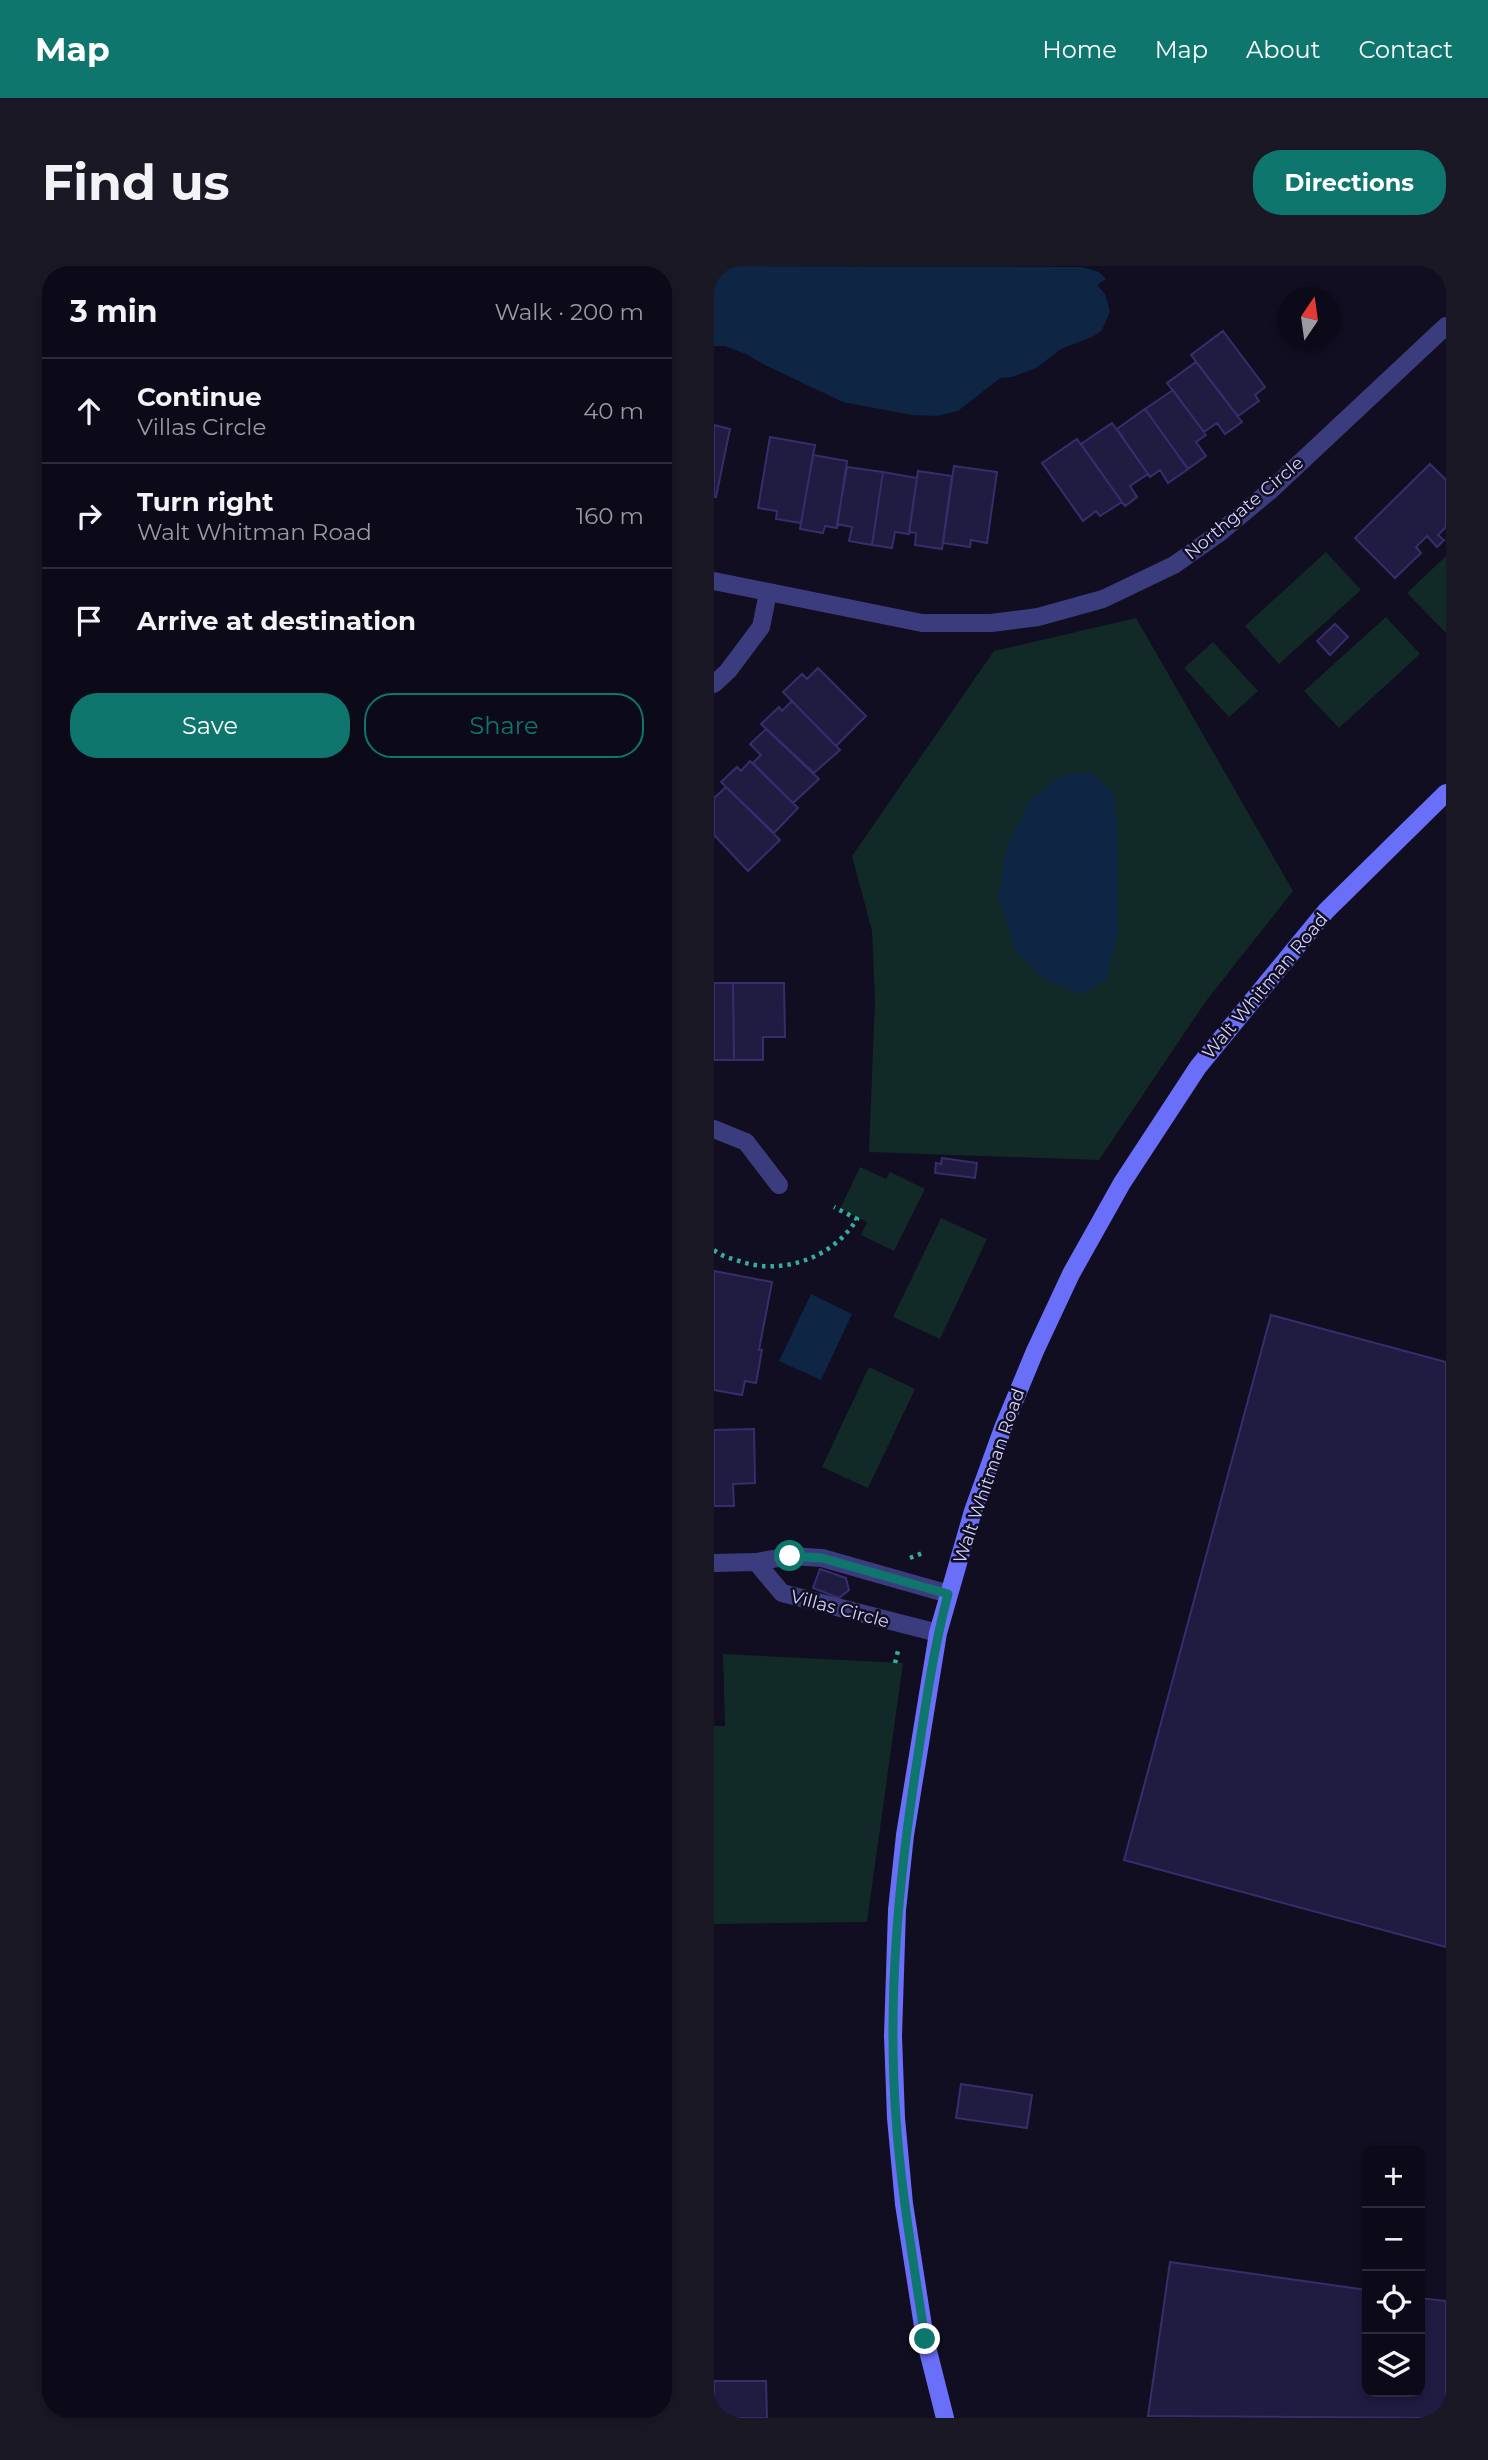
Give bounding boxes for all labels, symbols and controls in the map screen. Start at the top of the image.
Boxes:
text: Map [35,29,110,69]
text: Home [1042,35,1117,64]
text: Map [1155,35,1208,64]
text: About [1246,35,1320,64]
text: Contact [1358,35,1453,64]
button: Directions [1253,150,1446,215]
text: Find us [42,153,230,212]
north arrow [1278,287,1341,350]
text: 3 min [70,293,157,330]
text: Walk · 200 m [494,298,644,326]
text: Continue [137,381,262,413]
icon: ahead [70,392,108,430]
text: 40 m [583,397,644,425]
text: Villas Circle [137,413,266,441]
street label: Northgate Circle [1180,452,1308,564]
text: Turn right [137,486,273,518]
icon: right [70,497,108,535]
text: 160 m [576,502,644,530]
text: Walt Whitman Road [137,518,372,546]
icon: arrive [70,602,108,640]
text: Arrive at destination [137,605,416,637]
button: Save [70,693,350,758]
button: Share [364,693,644,758]
street label: Walt Whitman Road [1197,909,1333,1063]
street label: Walt Whitman Road [949,1385,1029,1567]
route start [774,1540,805,1571]
street label: Villas Circle [788,1585,892,1633]
map controls [1362,2145,1425,2397]
button: + [1362,2145,1425,2208]
button: − [1362,2208,1425,2271]
button: locate [1362,2271,1425,2334]
route end [909,2323,940,2354]
button: layers [1362,2334,1425,2397]

